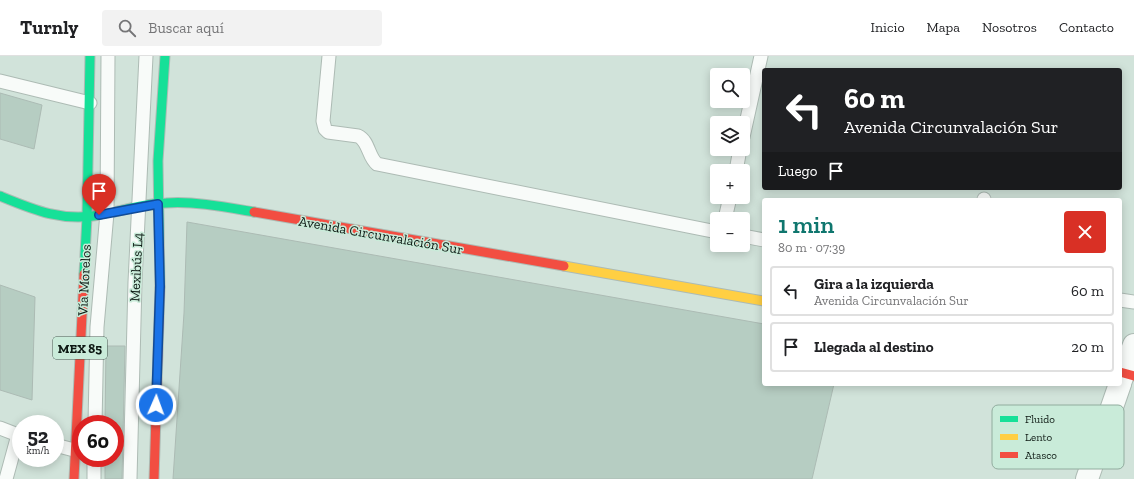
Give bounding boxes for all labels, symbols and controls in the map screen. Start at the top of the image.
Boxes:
search box [102,10,382,46]
text: Turnly [20,16,78,39]
icon: search [116,17,138,39]
text: Buscar aquí [148,19,224,37]
text: Inicio [871,19,905,36]
text: Mapa [927,19,960,36]
text: Nosotros [982,19,1037,36]
text: Contacto [1059,19,1114,36]
map controls [710,68,750,252]
button: search [710,68,750,108]
text: 60 m [844,82,905,115]
icon: left [778,84,830,136]
button: layers [710,116,750,156]
text: Avenida Circunvalación Sur [844,116,1058,138]
icon: arrive [825,160,847,182]
text: Luego [778,162,817,180]
button: + [710,164,750,204]
pin [82,174,116,215]
icon: arrive [88,180,110,202]
text: 1 min [778,210,834,239]
button: close [1064,211,1106,253]
button: − [710,212,750,252]
street label: Avenida Circunvalación Sur [297,213,465,258]
street label: Mexibús L4 [126,231,147,302]
text: 80 m · 07:39 [778,240,845,255]
street label: Vía Morelos [74,244,95,317]
text: Gira a la izquierda [814,275,934,293]
icon: left [780,280,802,302]
text: 60 m [1071,282,1104,300]
text: Avenida Circunvalación Sur [814,293,969,308]
icon: arrive [780,336,802,358]
road number: MEX 85 [53,337,107,359]
text: Llegada al destino [814,338,934,356]
text: 20 m [1071,338,1104,356]
position arrow [135,384,177,426]
legend [992,405,1124,469]
text: Fluido [1025,413,1055,426]
speed limit sign: 60 [72,415,124,467]
text: 52 [27,424,49,448]
text: Lento [1025,431,1053,444]
text: km/h [27,445,49,457]
text: Atasco [1025,449,1057,462]

